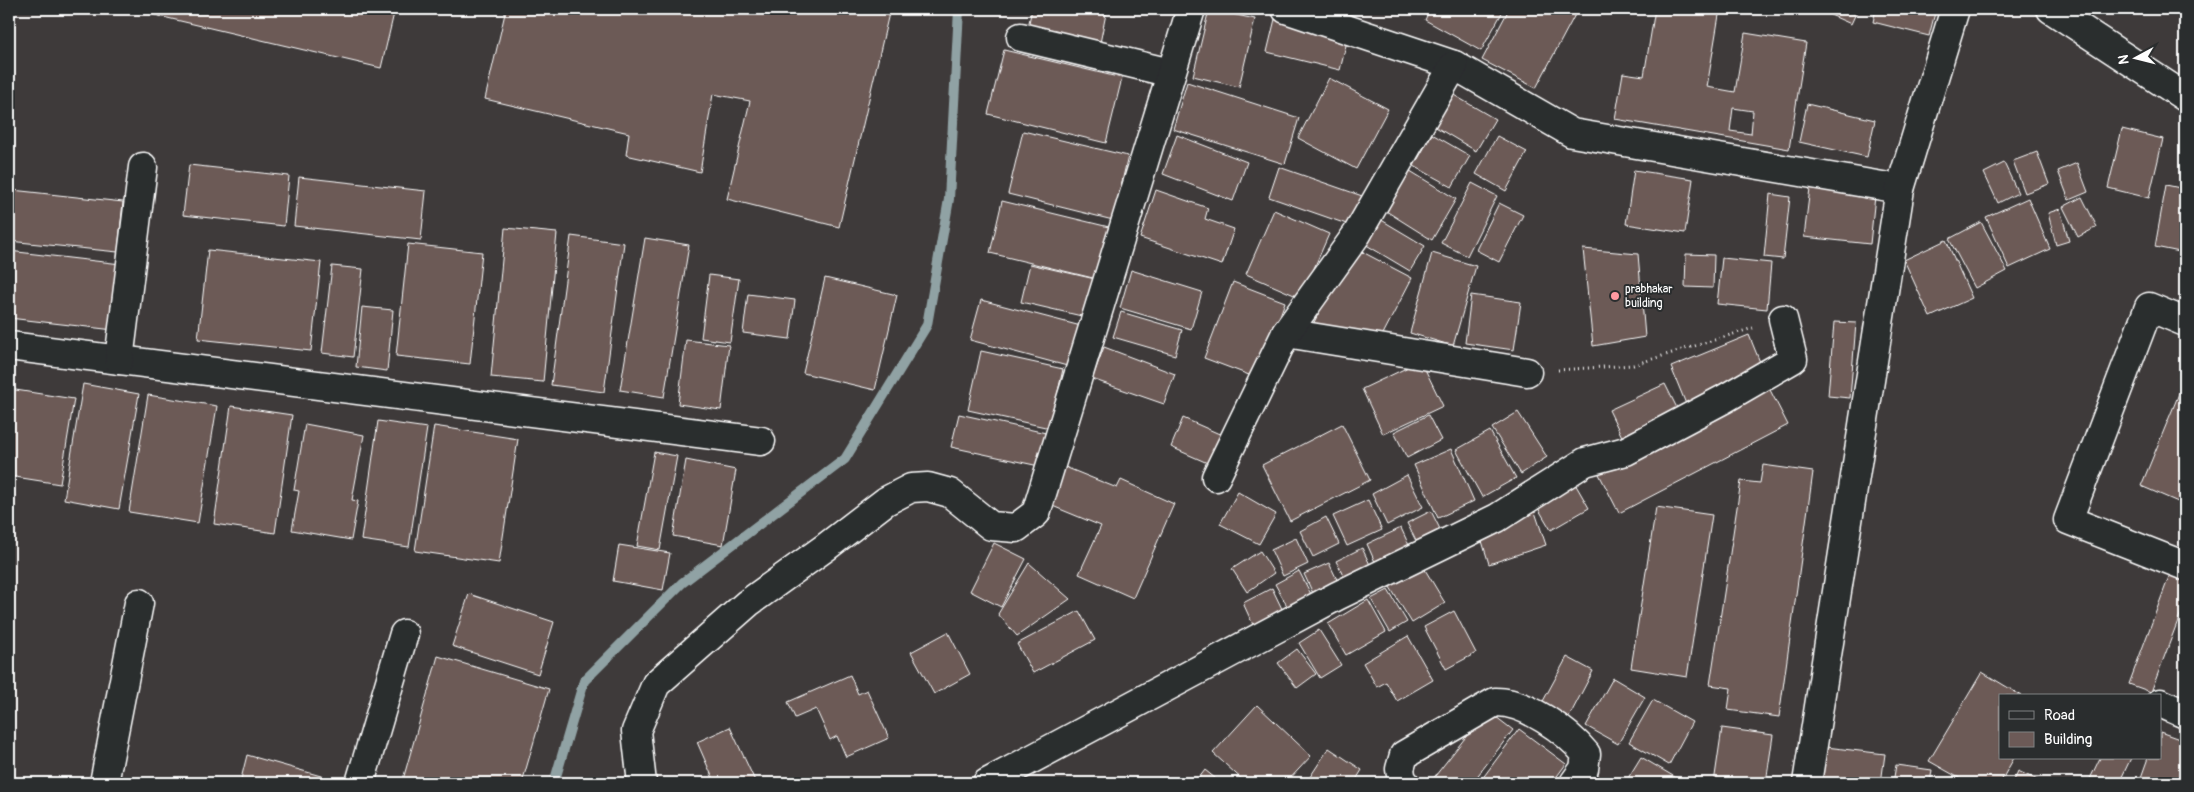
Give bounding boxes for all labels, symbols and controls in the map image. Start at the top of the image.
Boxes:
north arrow [2112,32,2162,82]
text: N [2115,54,2133,65]
place label: prabhakar building [1625,282,1673,311]
marker: prabhakar building [1609,290,1621,302]
legend [1999,694,2162,760]
text: Road [2044,706,2075,725]
text: Building [2044,730,2092,749]

